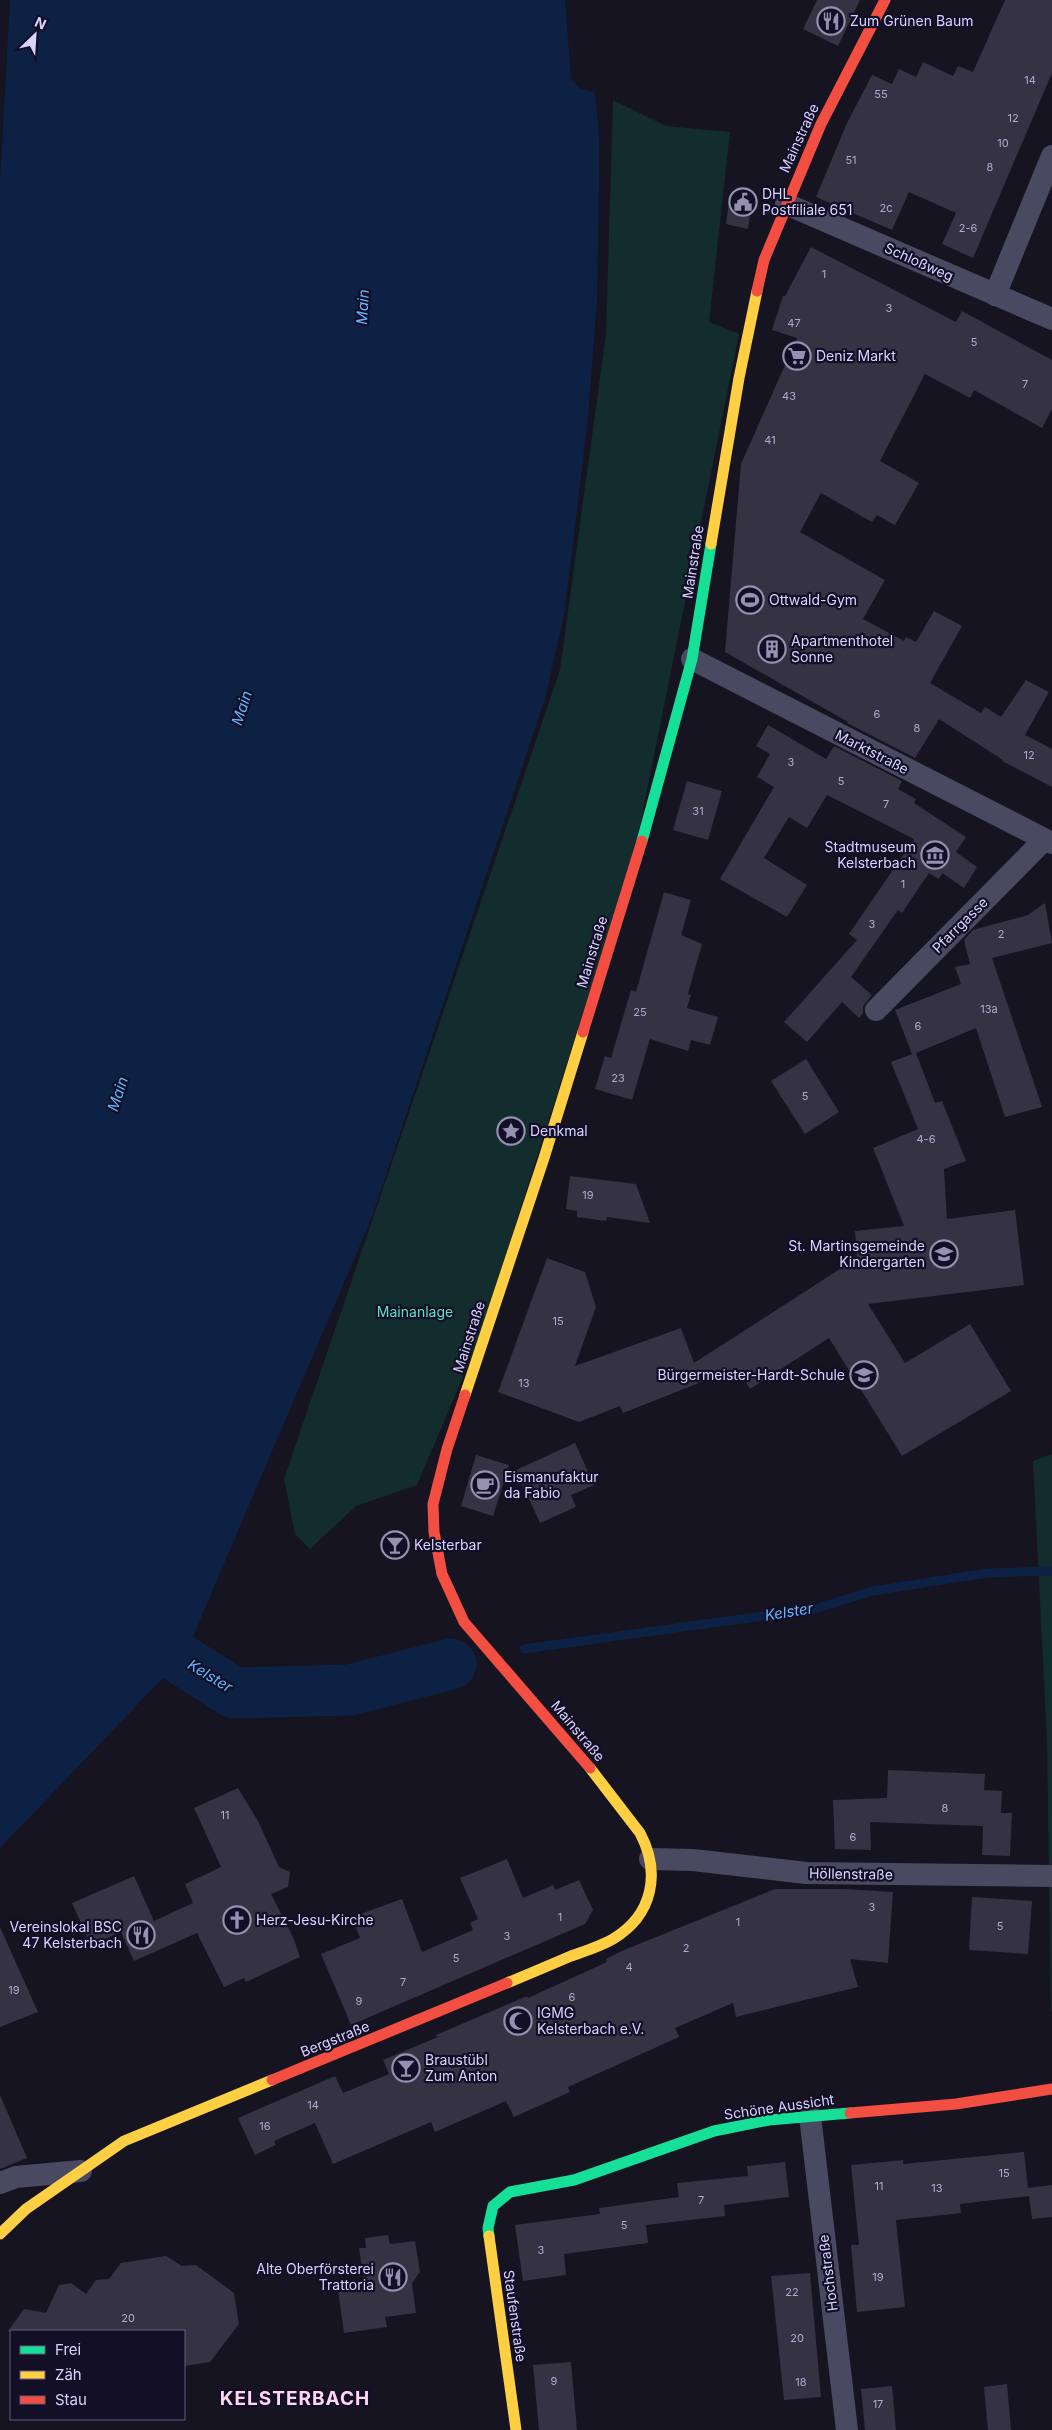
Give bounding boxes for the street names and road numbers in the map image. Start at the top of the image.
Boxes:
street label: Mainstraße [775,101,822,175]
street label: Schloßweg [882,239,956,284]
street label: Mainstraße [678,524,707,600]
street label: Marktstraße [833,726,912,777]
street label: Pfarrgasse [928,893,991,956]
street label: Mainstraße [573,914,610,990]
street label: Mainstraße [449,1299,488,1375]
street label: Mainstraße [548,1697,609,1765]
street label: Höllenstraße [809,1864,893,1883]
street label: Bergstraße [298,2017,372,2060]
street label: Schöne Aussicht [723,2090,835,2123]
street label: Hochstraße [814,2234,841,2312]
street label: Staufenstraße [501,2269,530,2363]

